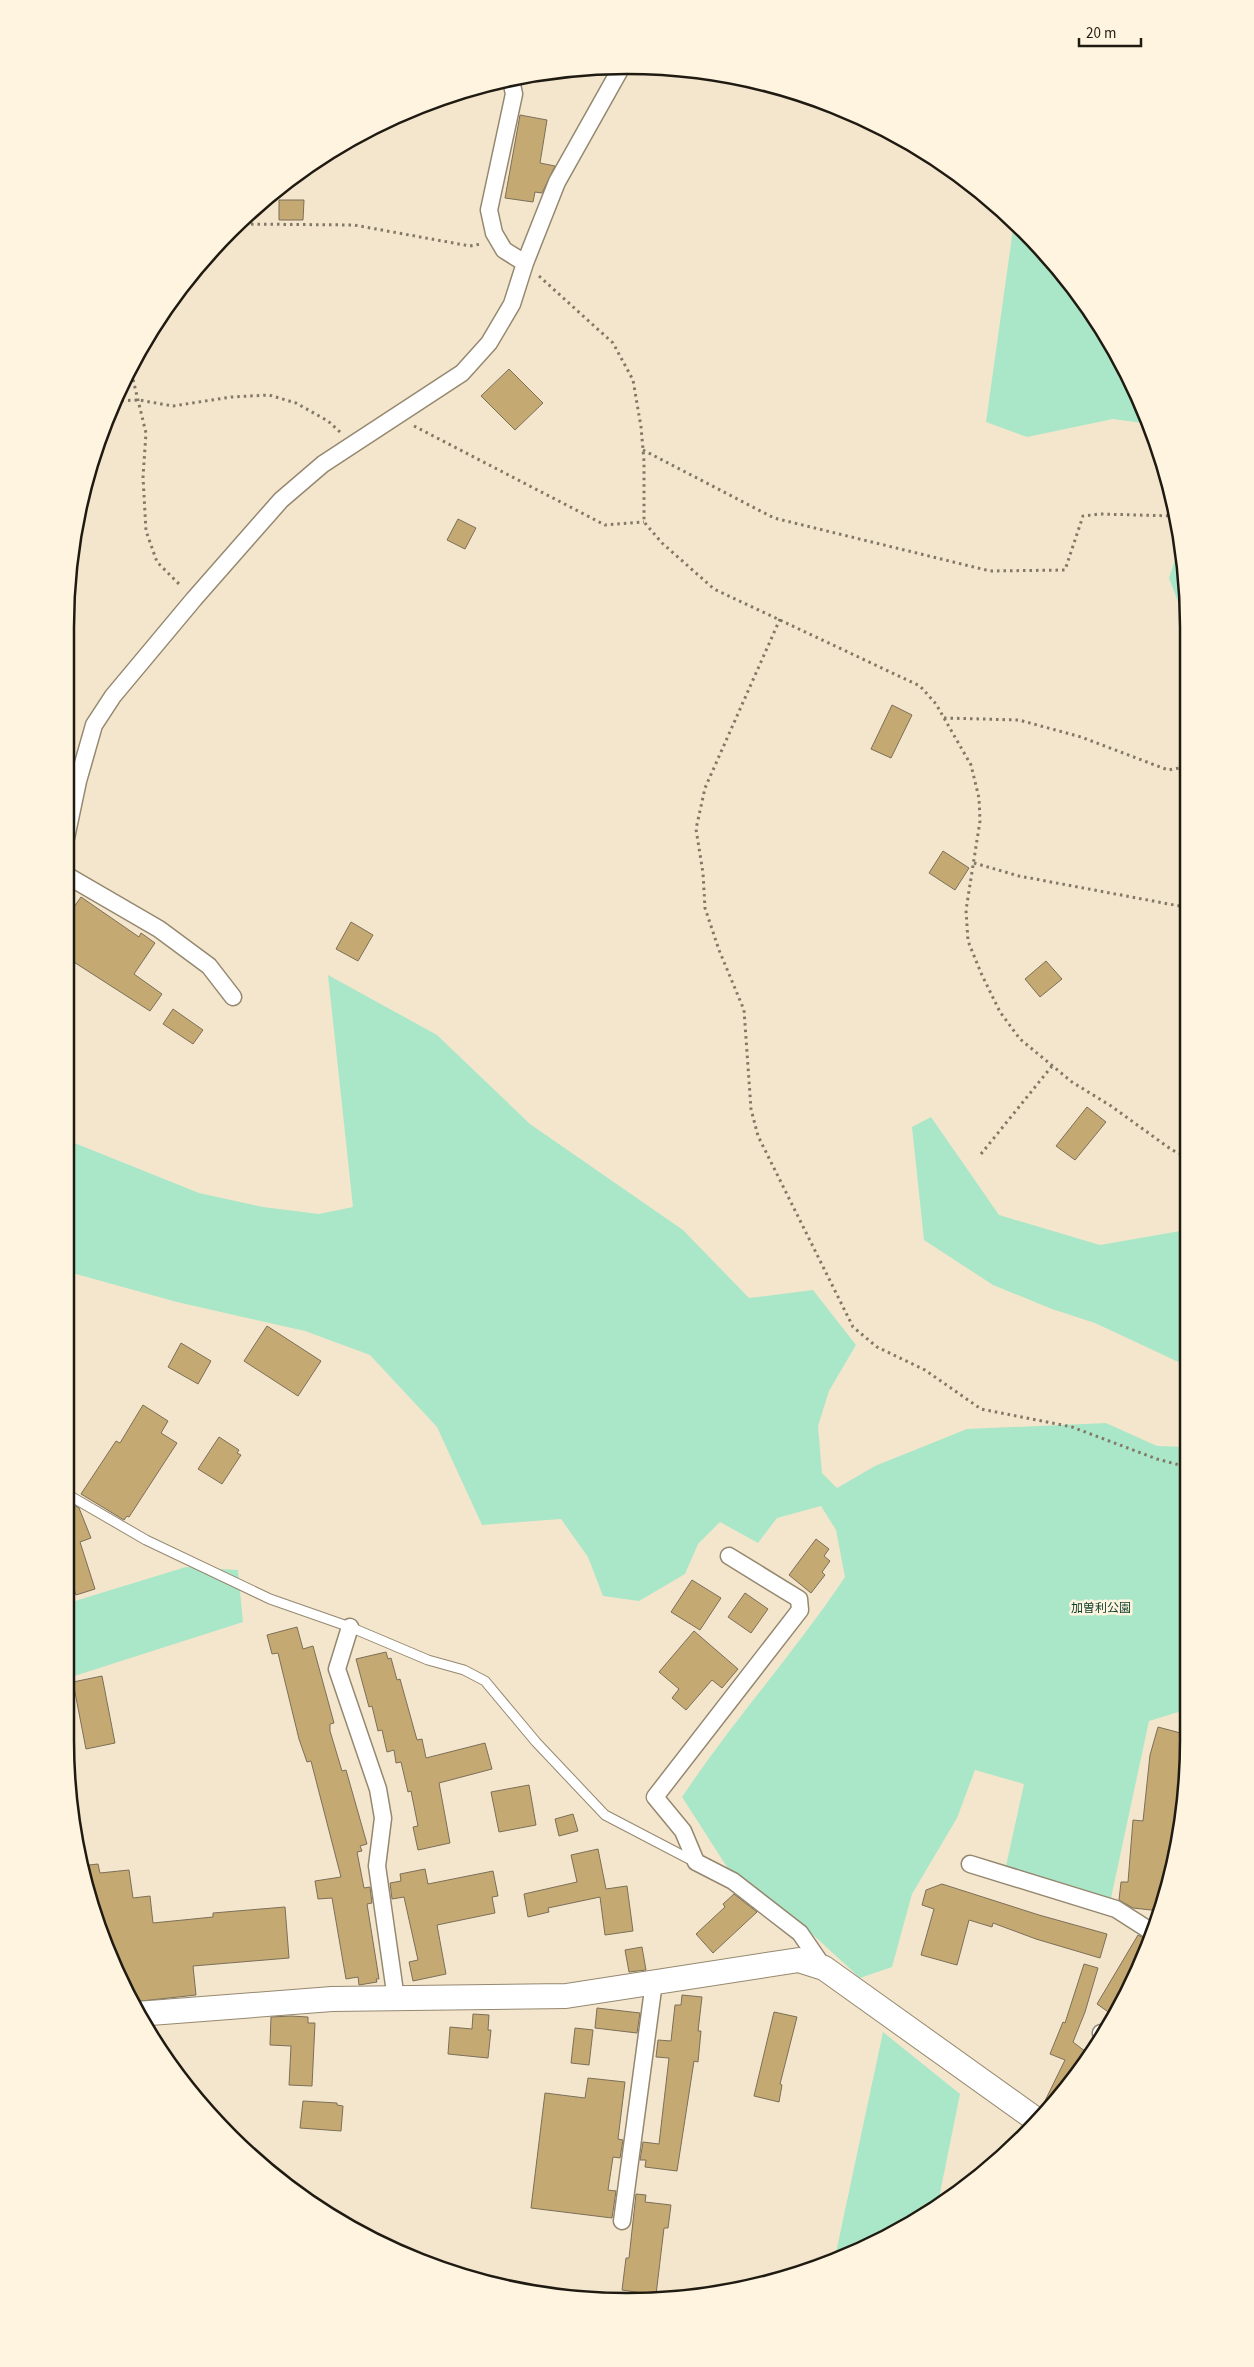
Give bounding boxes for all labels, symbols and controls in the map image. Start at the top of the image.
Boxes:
scale bar [1079,15,1142,47]
text: 20 m [1086,23,1116,44]
park label: 加曽利公園 [1071,1600,1131,1617]

